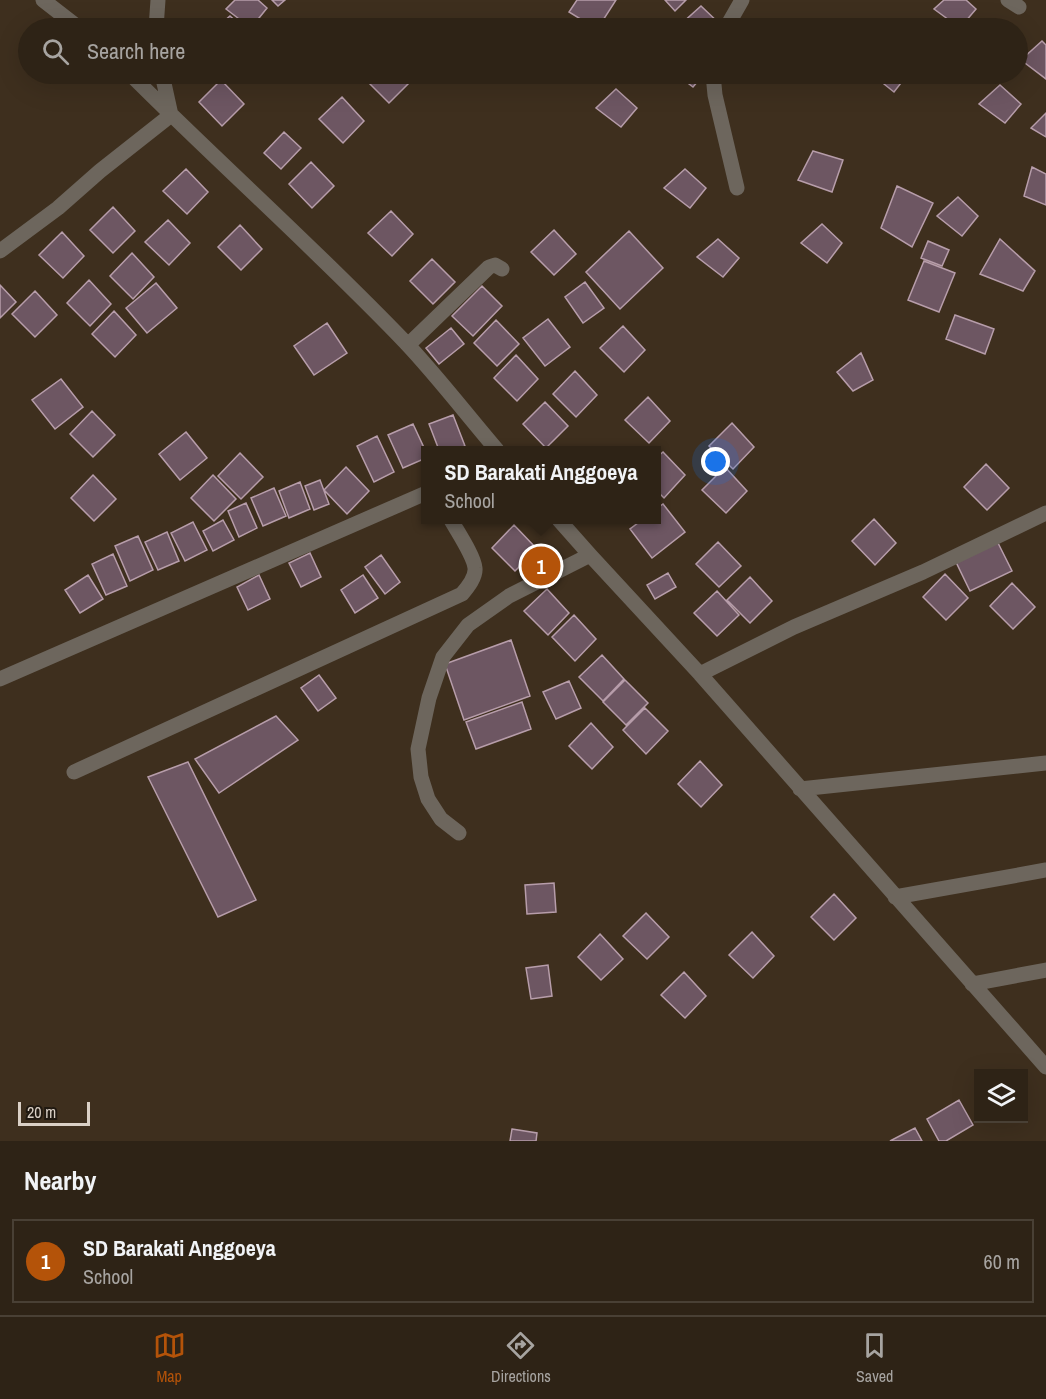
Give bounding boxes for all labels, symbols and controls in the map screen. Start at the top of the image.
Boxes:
search box [18,18,1028,84]
icon: search [39,35,72,68]
text: Search here [87,36,185,66]
popup [421,446,661,524]
your location [701,447,730,476]
text: SD Barakati Anggoeya [445,457,637,487]
text: School [445,487,495,514]
pin: 1 [522,544,560,588]
map controls [974,1069,1028,1123]
button: layers [974,1069,1028,1123]
scale bar [18,1099,90,1126]
text: 20 m [27,1101,56,1123]
text: Nearby [24,1163,96,1198]
text: SD Barakati Anggoeya [83,1233,276,1263]
text: 1 [41,1248,50,1275]
text: 60 m [984,1248,1020,1275]
text: School [83,1263,133,1290]
tab: Map [153,1329,186,1387]
tab: Directions [491,1329,551,1387]
tab: Saved [856,1329,893,1387]

